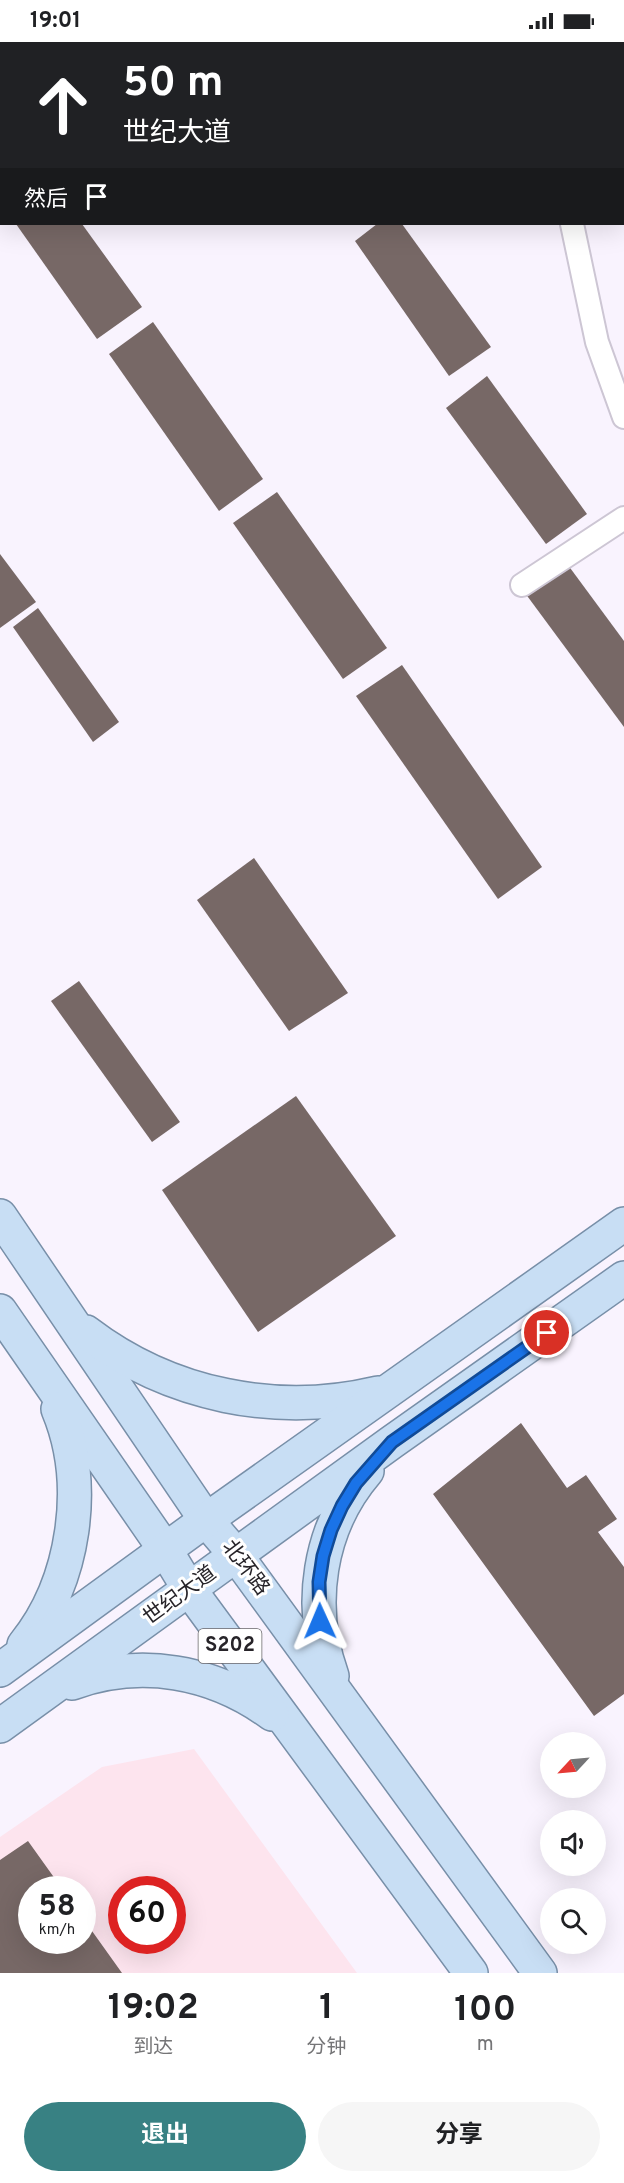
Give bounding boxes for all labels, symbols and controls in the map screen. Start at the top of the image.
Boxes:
text: 19:01 [30,8,81,35]
text: 50 m [123,58,224,111]
icon: ahead [24,66,102,144]
text: 世纪大道 [123,117,231,151]
icon: arrive [80,180,113,213]
text: 然后 [24,187,68,214]
pin [521,1307,572,1358]
icon: arrive [530,1316,563,1349]
street label: 北环路 [215,1535,275,1601]
street label: 世纪大道 [138,1560,222,1632]
position arrow [288,1589,352,1653]
road number: S202 [198,1629,262,1663]
north arrow [540,1732,606,1798]
map controls [540,1732,606,1954]
button: sound [540,1810,606,1876]
speed limit sign: 60 [108,1876,186,1954]
button: search [540,1888,606,1954]
text: 58 [38,1889,76,1926]
text: km/h [39,1921,75,1940]
text: 19:02 [108,1986,199,2032]
text: 1 [319,1986,334,2032]
text: 100 [454,1988,516,2034]
text: m [477,2032,494,2058]
text: 到达 [133,2035,173,2061]
text: 分钟 [307,2035,347,2061]
button: 退出 [24,2102,306,2171]
button: 分享 [318,2102,600,2171]

